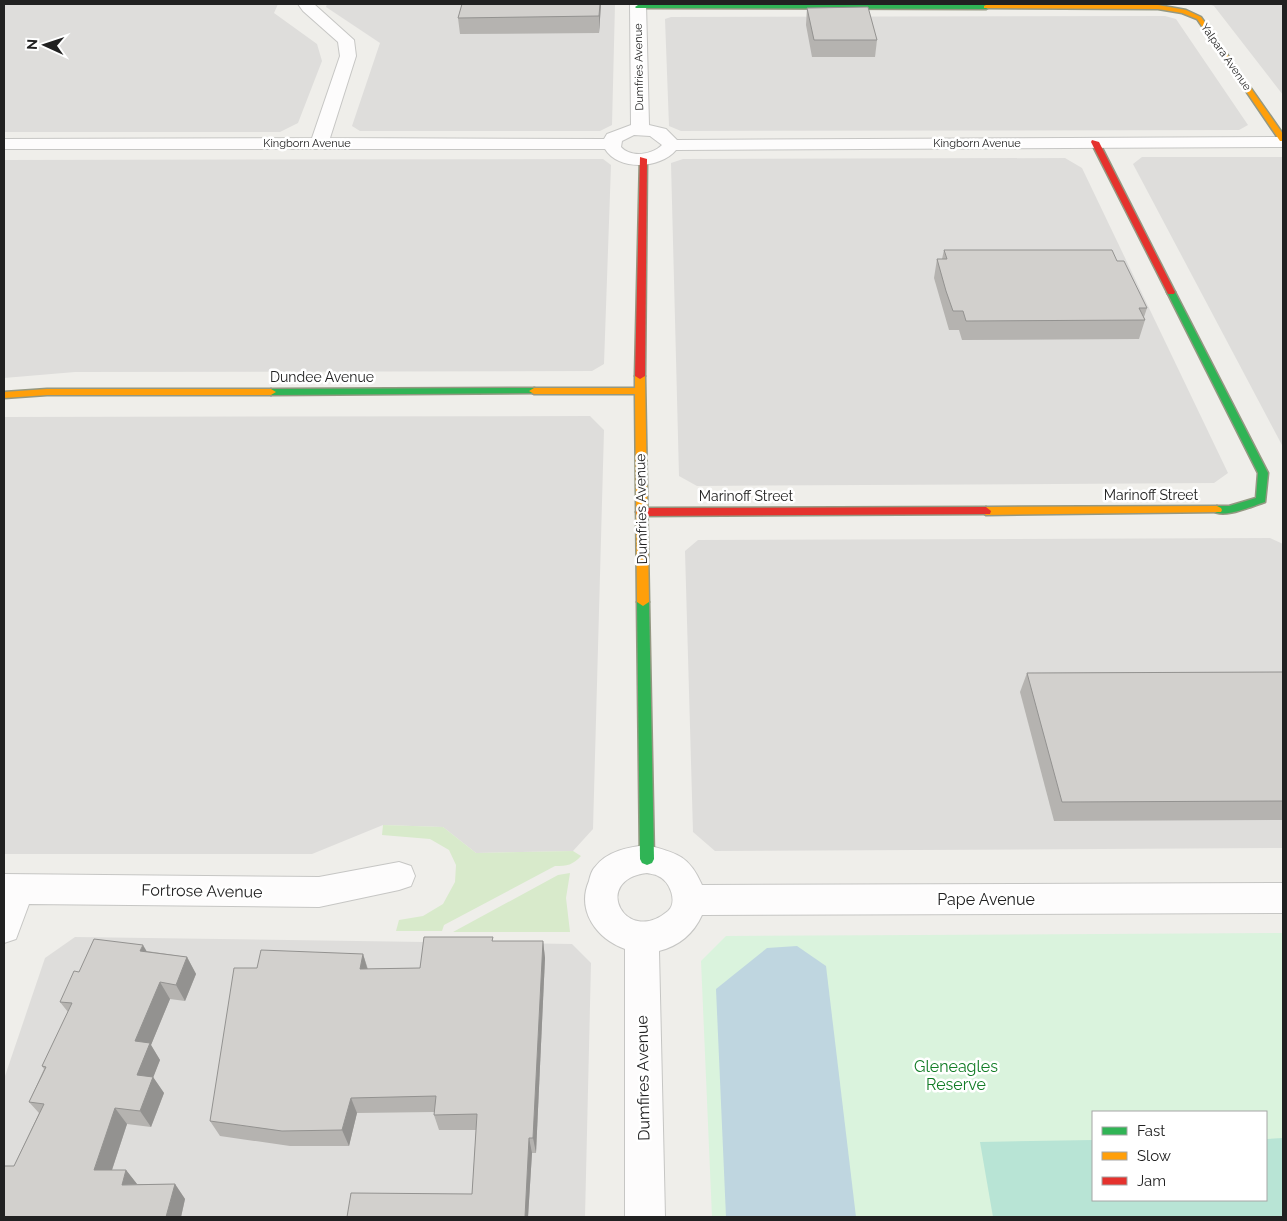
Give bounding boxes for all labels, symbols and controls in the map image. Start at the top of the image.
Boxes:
north arrow [20,20,70,70]
street label: Yalpara Avenue [1198,21,1254,93]
street label: Dumfries Avenue [632,23,646,111]
text: N [24,39,40,50]
street label: Kingborn Avenue [263,137,351,150]
street label: Kingborn Avenue [933,137,1021,150]
street label: Dundee Avenue [270,369,374,385]
street label: Dumfries Avenue [632,453,650,565]
street label: Marinoff Street [1104,487,1199,503]
street label: Marinoff Street [699,488,794,504]
street label: Fortrose Avenue [141,880,263,902]
street label: Pape Avenue [937,890,1035,909]
street label: Dumfires Avenue [632,1015,654,1141]
park label: Gleneagles Reserve [914,1057,998,1094]
legend [1092,1111,1267,1201]
text: Fast [1137,1122,1165,1140]
text: Slow [1137,1147,1171,1165]
text: Jam [1137,1172,1166,1190]

